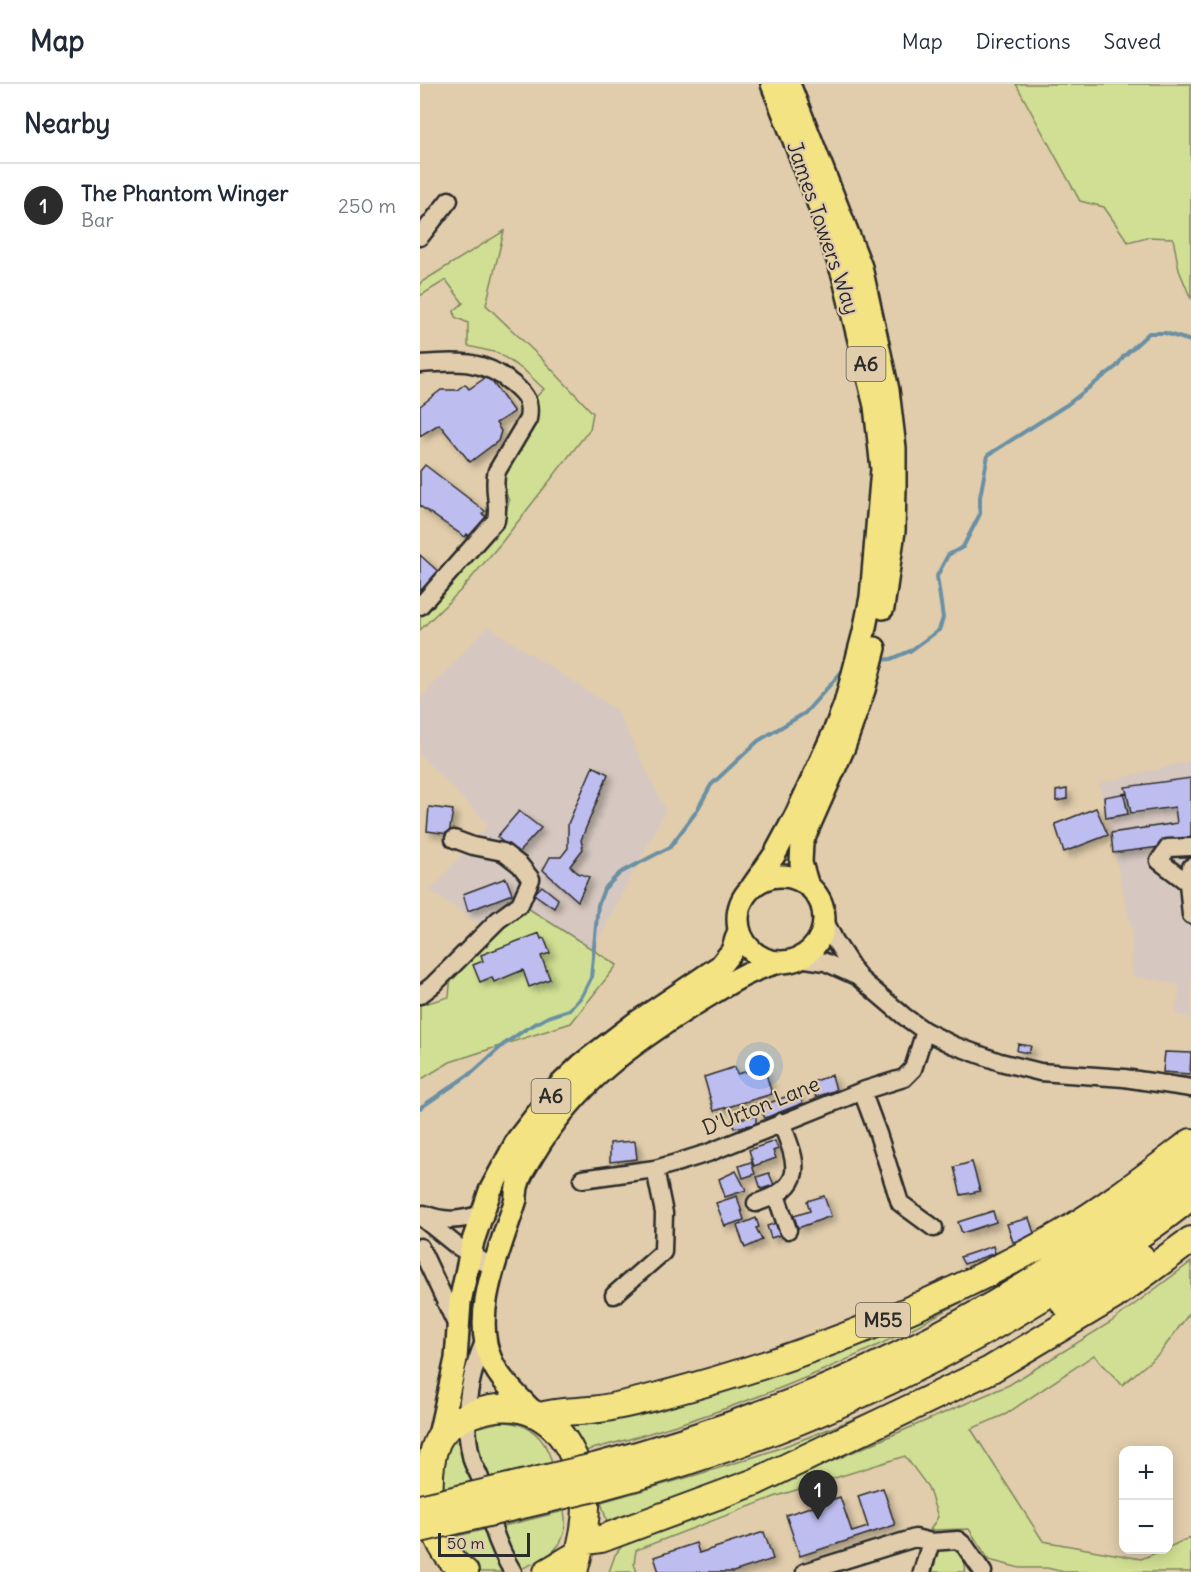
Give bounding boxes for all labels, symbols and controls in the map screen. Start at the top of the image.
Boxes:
text: Map [30,23,84,59]
text: Map [902,28,943,55]
text: Directions [976,28,1070,55]
text: Saved [1103,28,1161,55]
text: Nearby [24,107,110,140]
street label: James Towers Way [781,138,866,318]
text: The Phantom Winger [81,179,288,207]
text: 1 [40,193,47,218]
text: 250 m [338,193,396,218]
text: Bar [81,207,114,232]
road number: A6 [846,347,886,381]
your location [745,1051,774,1080]
street label: D'Urton Lane [698,1070,824,1141]
road number: A6 [532,1079,570,1113]
road number: M55 [856,1303,910,1337]
map controls [1119,1446,1173,1554]
button: + [1119,1446,1173,1500]
pin: 1 [798,1470,838,1520]
button: − [1119,1500,1173,1554]
scale bar [438,1530,530,1558]
text: 50 m [447,1533,485,1553]

